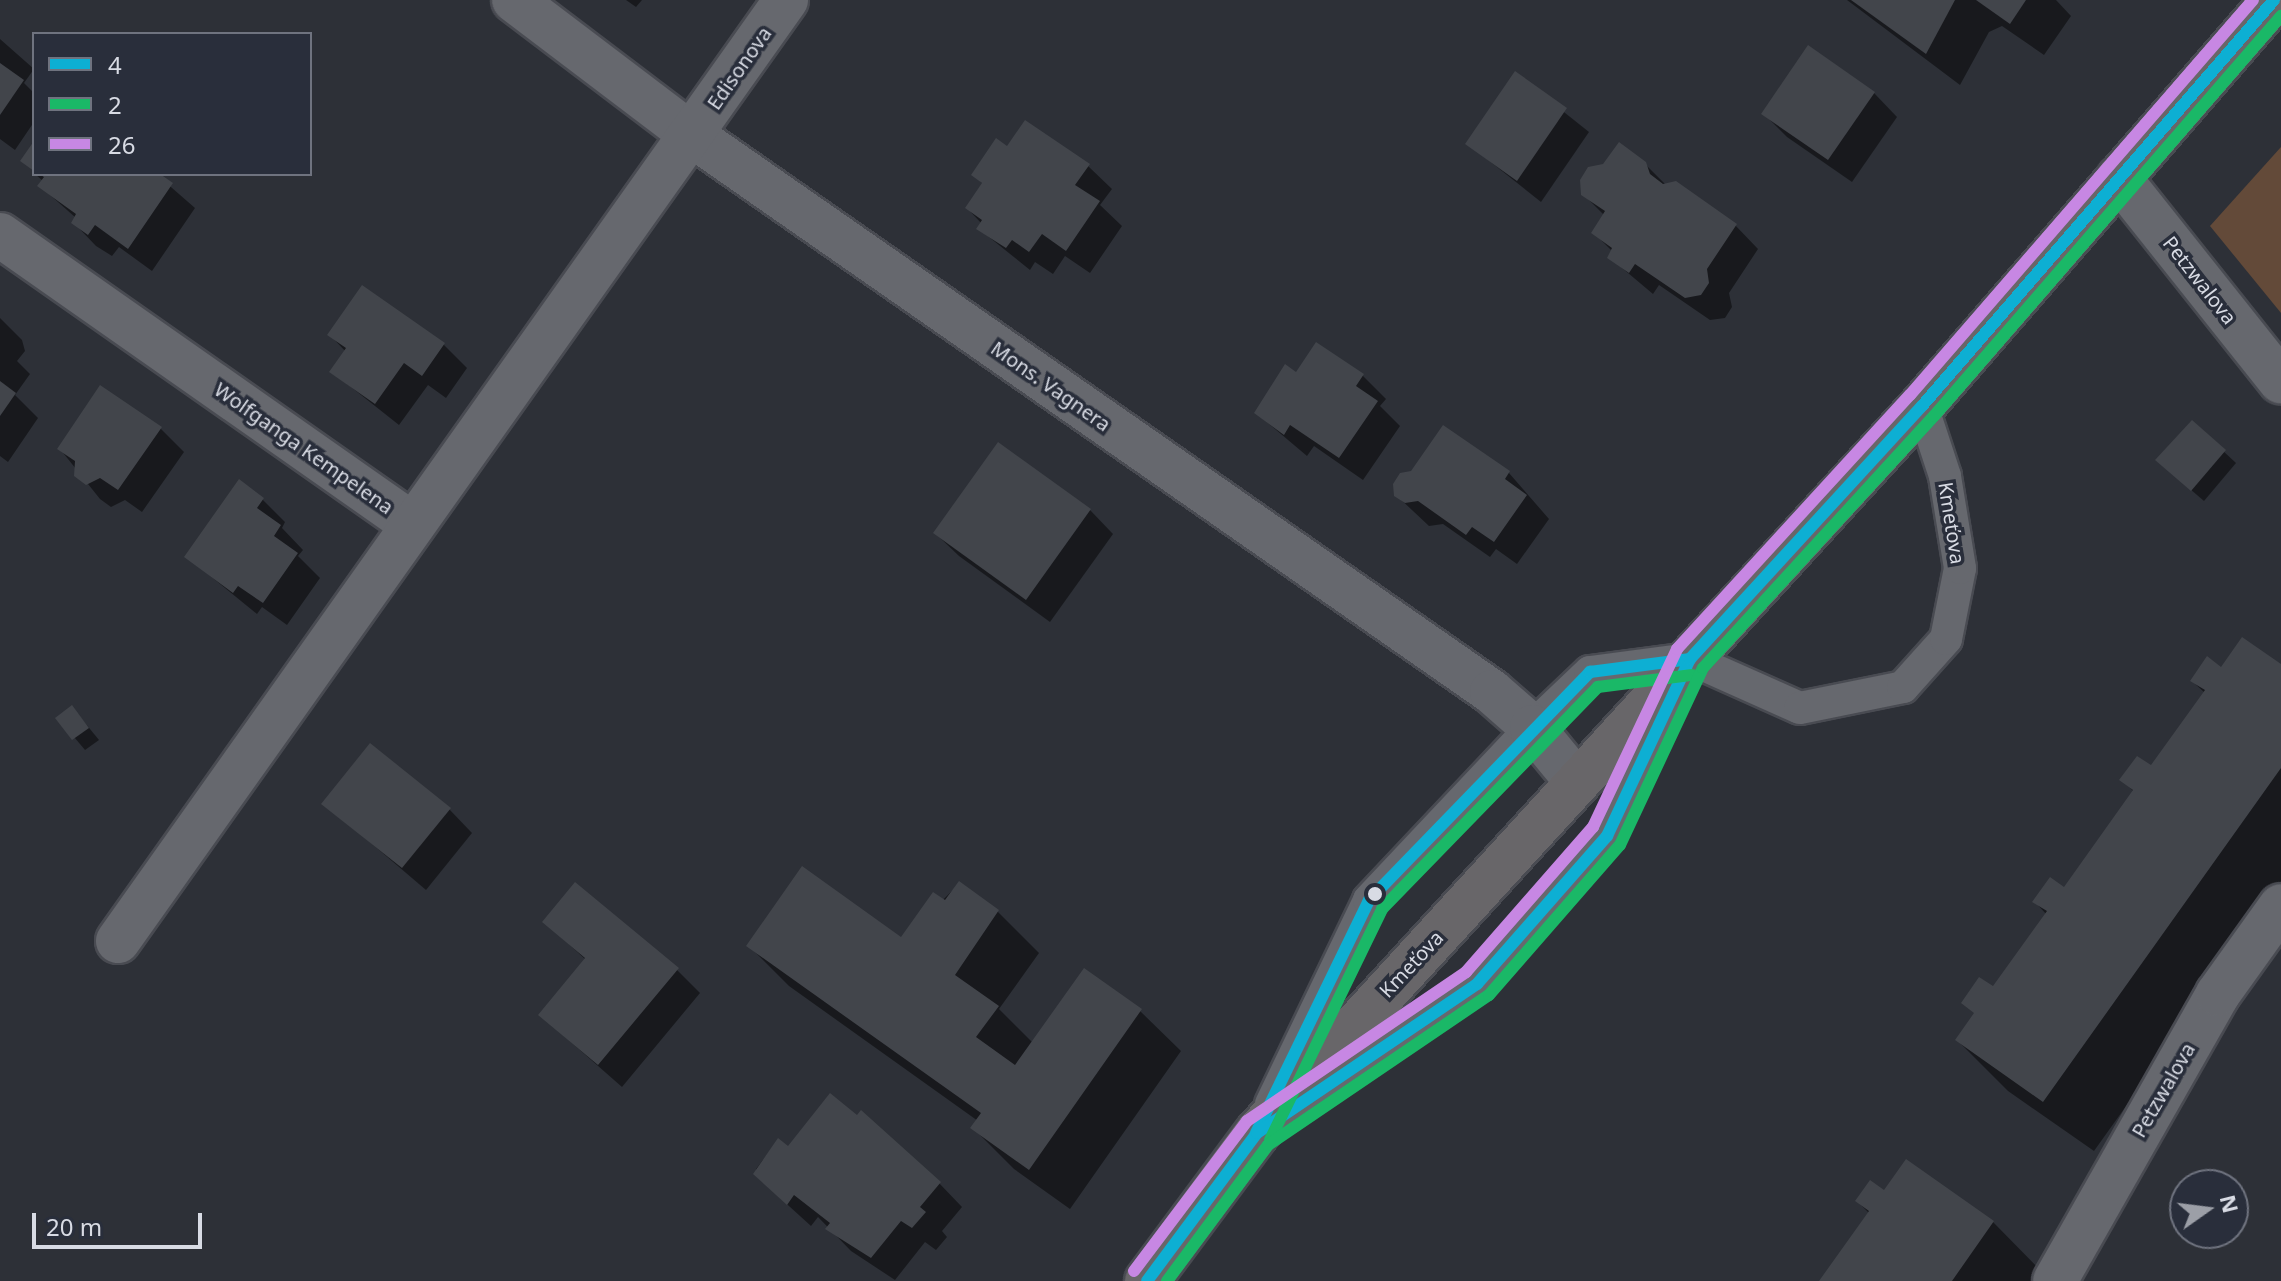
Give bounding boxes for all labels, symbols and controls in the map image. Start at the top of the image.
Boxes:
street label: Edisonova [702,22,776,114]
legend [32,32,312,176]
text: 4 [108,48,122,81]
text: 2 [108,88,122,121]
text: 26 [108,128,135,161]
street label: Petzwalova [2158,231,2242,329]
street label: Mons. Vagnera [987,336,1115,436]
street label: Wolfganga Kempelena [210,377,398,519]
street label: Kmeťova [1934,480,1970,566]
unlabelled marker [1367,886,1383,902]
street label: Kmeťova [1374,926,1448,1002]
street label: Petzwalova [2126,1038,2200,1142]
north arrow [2169,1169,2249,1249]
text: N [2214,1191,2247,1216]
scale bar [36,1197,206,1247]
text: 20 m [46,1210,102,1243]

